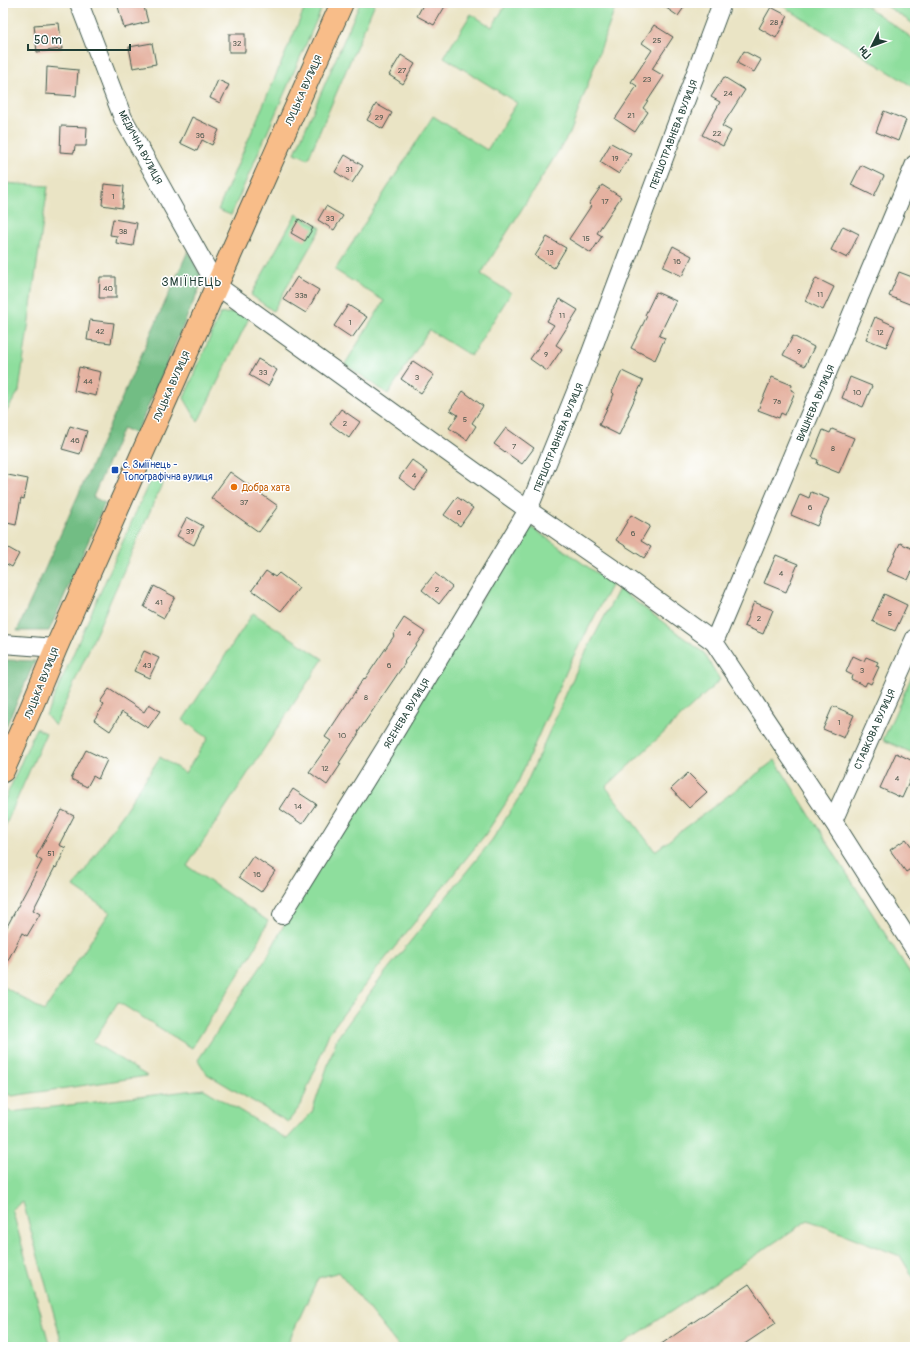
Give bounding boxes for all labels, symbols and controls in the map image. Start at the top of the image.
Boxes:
house number: 28 [770,18,778,27]
scale bar [28,26,130,52]
north arrow [852,26,892,66]
text: 50 m [34,33,62,48]
house number: 25 [653,36,661,45]
house number: 32 [233,39,242,48]
text: Пн [856,43,874,61]
street label: ЛУЦЬКА ВУЛИЦЯ [283,53,325,129]
house number: 27 [398,66,407,75]
house number: 23 [643,75,652,84]
street label: ПЕРШОТРАВНЕВА ВУЛИЦЯ [648,78,700,191]
house number: 24 [723,89,733,98]
street label: МЕДИЧНА ВУЛИЦЯ [116,108,165,187]
house number: 21 [627,111,635,120]
house number: 29 [375,113,383,122]
house number: 22 [713,129,722,138]
house number: 36 [195,131,205,140]
house number: 19 [611,154,619,163]
house number: 31 [345,165,353,174]
house number: 1 [111,192,115,201]
house number: 17 [601,197,609,206]
house number: 33 [326,214,335,223]
house number: 38 [119,227,127,236]
house number: 15 [582,234,590,243]
house number: 13 [546,248,554,257]
house number: 16 [673,257,681,266]
district label: ЗМІЇНЕЦЬ [162,274,222,290]
house number: 40 [103,284,114,293]
house number: 11 [817,290,823,299]
house number: 33а [295,291,308,300]
house number: 11 [559,311,565,320]
house number: 1 [348,318,352,327]
house number: 42 [95,327,105,336]
house number: 12 [876,328,884,337]
house number: 9 [797,347,801,356]
street label: ЛУЦЬКА ВУЛИЦЯ [151,349,193,425]
house number: 9 [544,350,548,359]
street label: ВИШНЕВА ВУЛИЦЯ [794,363,838,444]
house number: 33 [259,368,268,377]
house number: 3 [415,373,420,382]
house number: 44 [83,377,93,386]
street label: ПЕРШОТРАВНЕВА ВУЛИЦЯ [532,381,586,493]
house number: 10 [853,388,862,397]
house number: 7а [773,397,781,406]
house number: 5 [463,415,467,424]
house number: 2 [343,419,348,428]
house number: 46 [70,436,80,445]
house number: 7 [512,442,517,451]
house number: 8 [831,444,835,453]
place label: с. Зміїнець - Топографічна вулиця [123,459,213,483]
marker: с. Зміїнець - Топографічна вулиця [110,465,120,475]
house number: 4 [412,471,417,480]
marker: Добра хата [229,482,239,492]
place label: Добра хата [241,482,290,494]
house number: 37 [240,498,249,507]
house number: 6 [808,503,813,512]
house number: 6 [457,508,462,517]
house number: 39 [186,527,194,536]
house number: 6 [631,529,636,538]
house number: 4 [779,569,784,578]
house number: 2 [435,585,440,594]
house number: 41 [155,598,163,607]
house number: 5 [888,609,892,618]
house number: 2 [757,614,762,623]
house number: 4 [407,629,412,638]
street label: ЛУЦЬКА ВУЛИЦЯ [22,646,62,722]
house number: 43 [142,661,152,670]
house number: 6 [387,661,392,670]
house number: 3 [860,666,865,675]
street label: ЯСЕНЕВА ВУЛИЦЯ [381,676,433,751]
street label: СТАВКОВА ВУЛИЦЯ [852,687,898,772]
house number: 8 [364,693,368,702]
house number: 1 [837,718,841,727]
house number: 10 [338,731,347,740]
house number: 12 [321,764,329,773]
house number: 4 [895,774,900,783]
house number: 14 [294,802,302,811]
house number: 51 [47,849,55,858]
house number: 16 [253,870,261,879]

